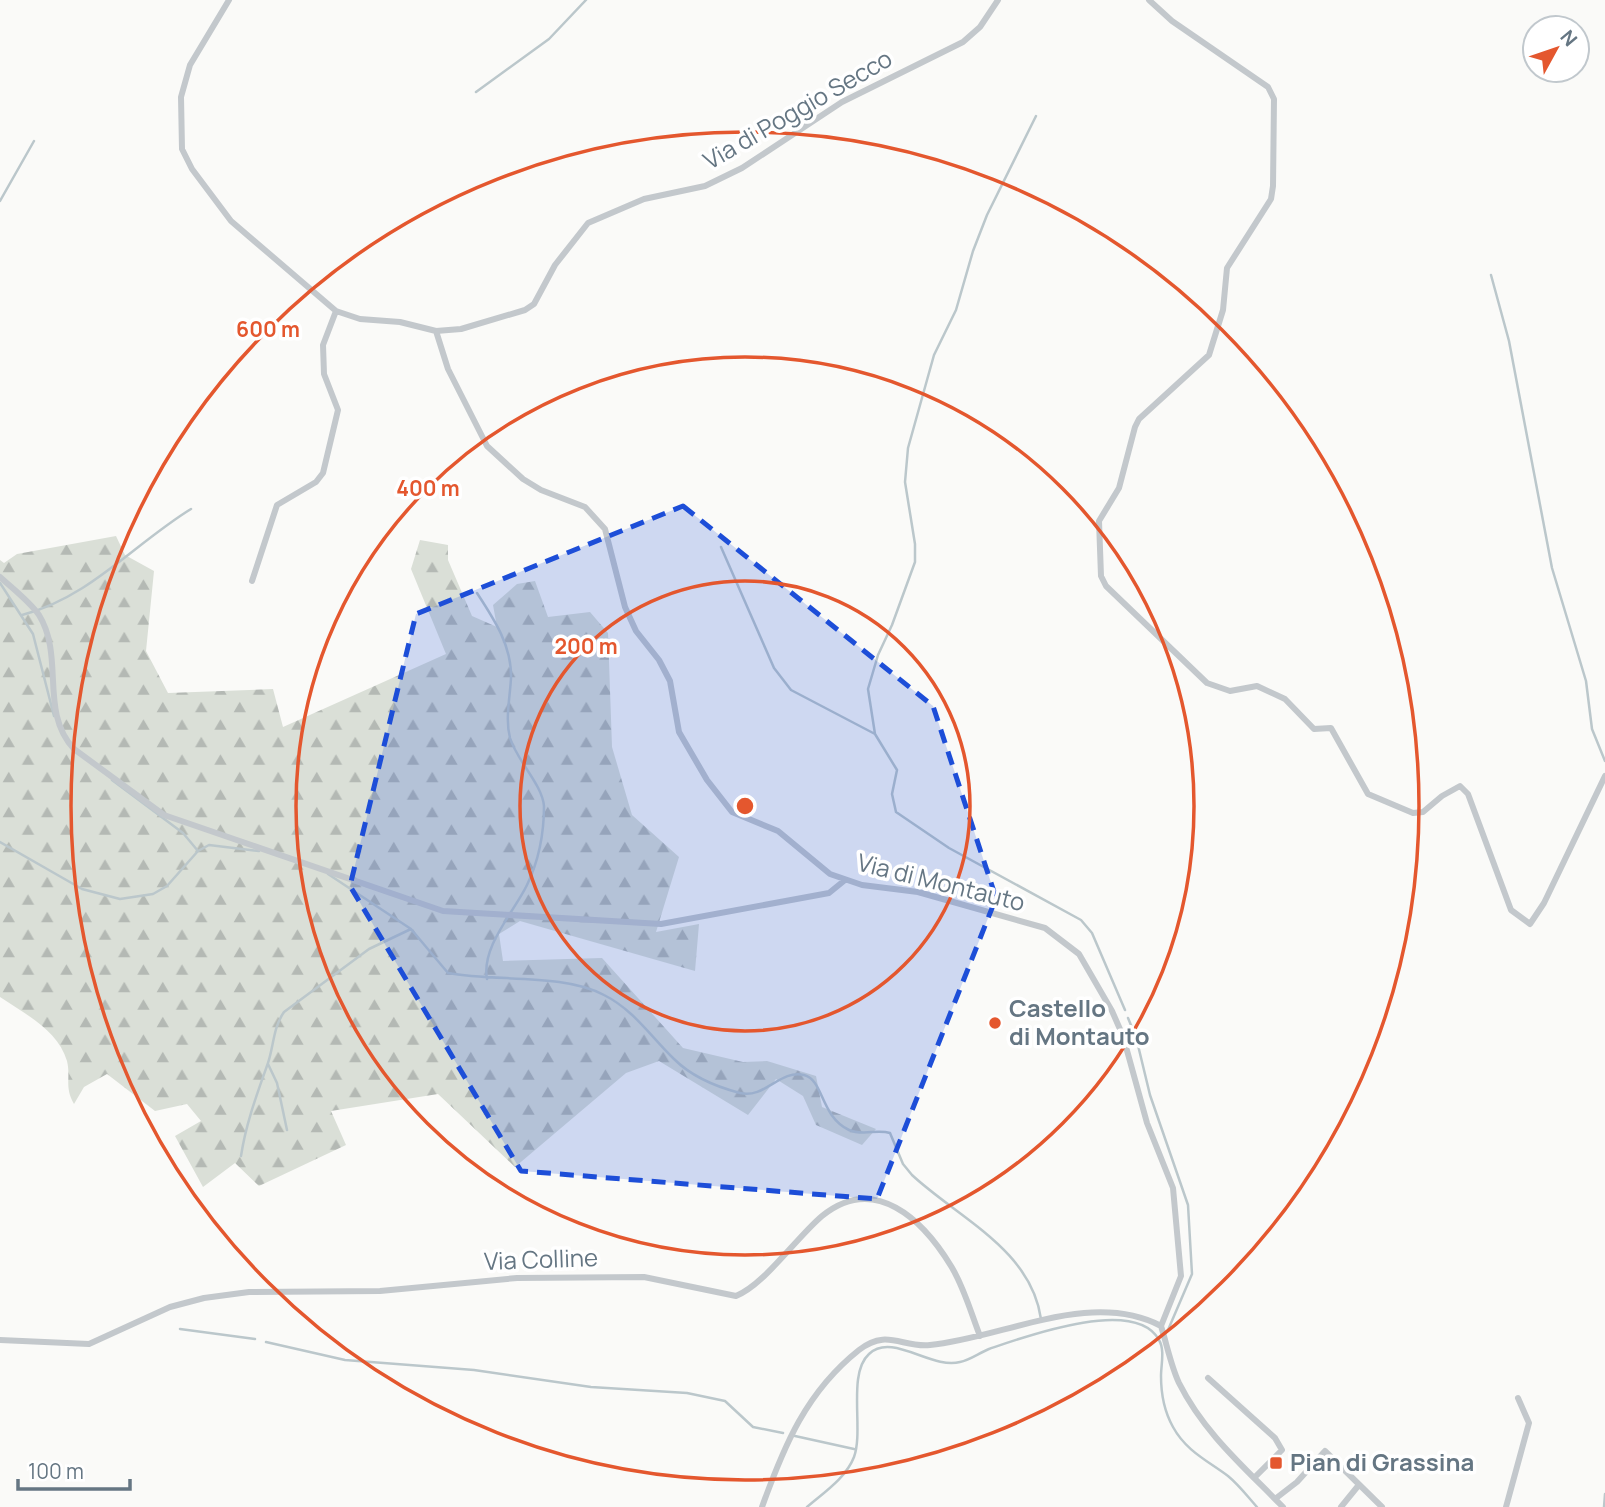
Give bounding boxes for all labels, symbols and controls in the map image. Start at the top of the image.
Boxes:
north arrow [1521,14,1591,84]
text: N [1555,24,1583,52]
street label: Via di Poggio Secco [697,41,898,176]
text: 600 m [236,315,300,343]
text: 400 m [396,474,460,502]
text: 200 m [554,632,618,660]
centre of rings [733,794,757,818]
street label: Via di Montauto [854,845,1029,918]
place label: Castello di Montauto [1009,991,1150,1052]
marker: Castello di Montauto [987,1015,1003,1031]
street label: Via Colline [483,1240,599,1277]
place label: Pian di Grassina [1290,1445,1474,1478]
scale bar [18,1448,130,1492]
marker: Pian di Grassina [1268,1455,1284,1471]
text: 100 m [28,1457,84,1485]

